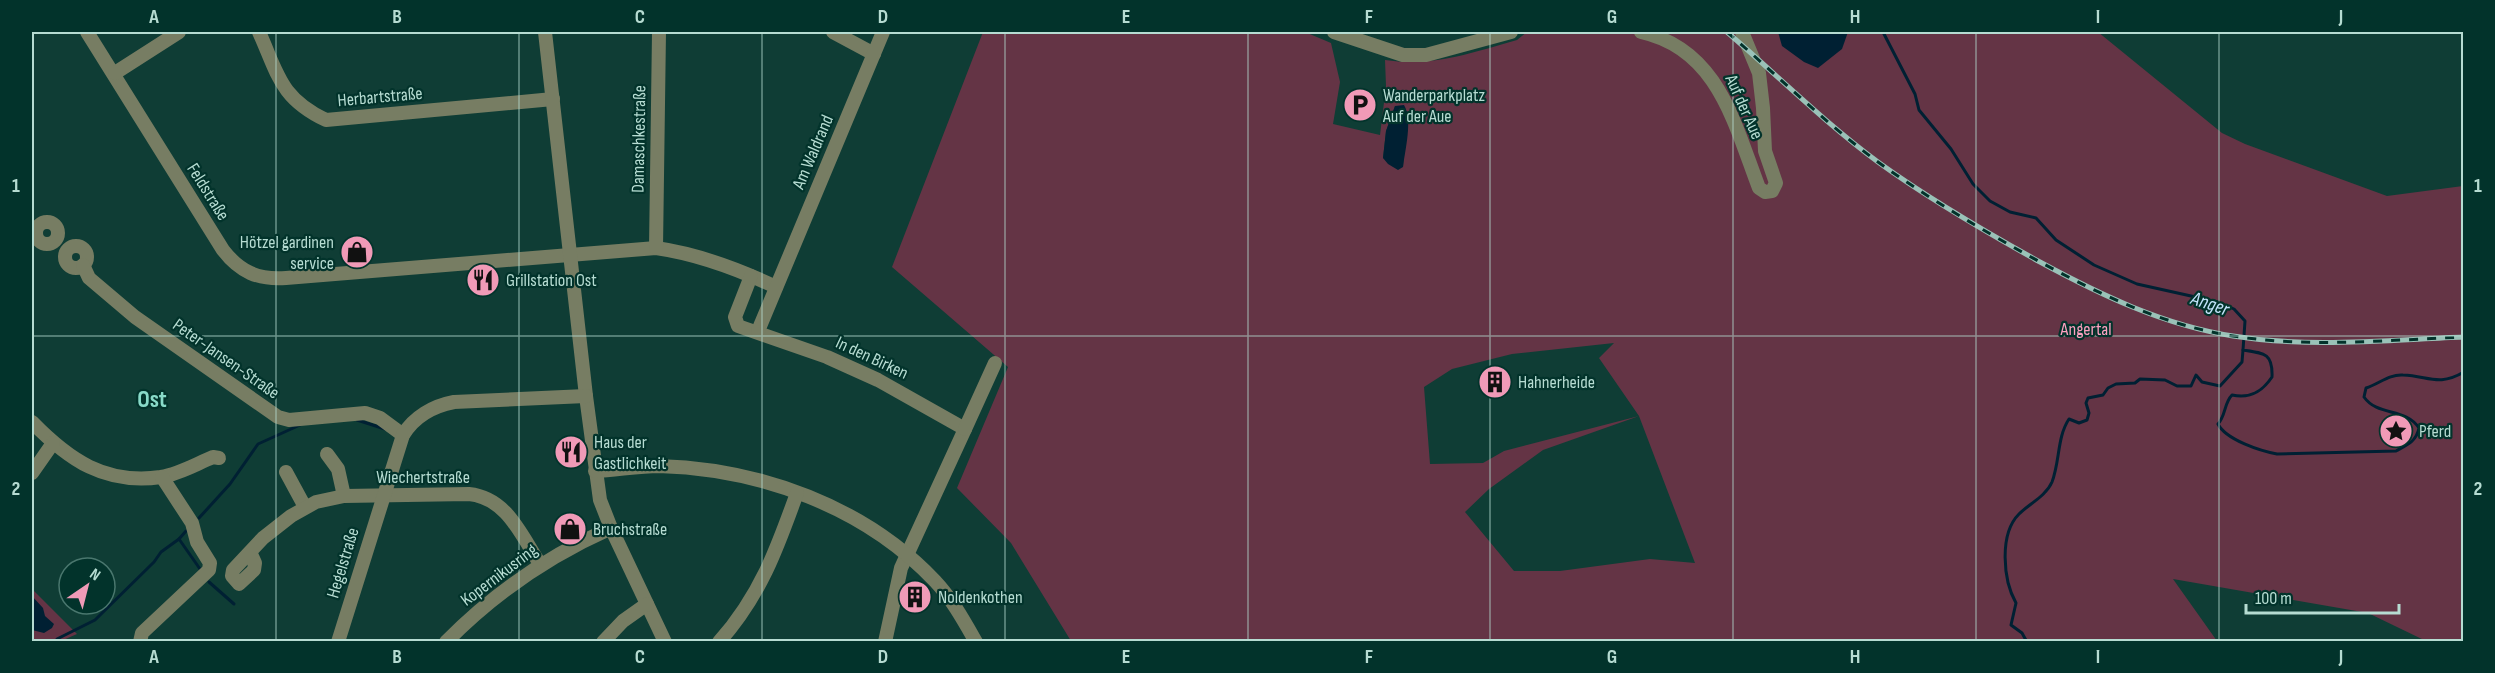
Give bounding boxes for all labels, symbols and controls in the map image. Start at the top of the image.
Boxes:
text: A [148,5,159,29]
text: B [392,5,402,29]
text: C [635,5,645,29]
text: D [878,5,888,29]
text: E [1122,5,1130,29]
text: F [1365,5,1373,29]
text: G [1607,5,1617,29]
text: H [1850,5,1860,29]
text: I [2096,5,2100,29]
text: J [2338,5,2343,29]
street label: Auf der Aue [1720,71,1768,143]
street label: Herbartstraße [337,83,423,111]
street label: Damaschkestraße [628,85,650,193]
place label: Wanderparkplatz Auf der Aue [1382,85,1486,127]
parking icon: Wanderparkplatz Auf der Aue [1342,87,1378,123]
street label: Am Waldrand [788,112,838,193]
street label: Feldstraße [182,160,234,224]
text: 1 [12,174,20,198]
text: 1 [2474,174,2482,198]
place label: Hötzel gardinen service [240,232,334,274]
shop icon: Hötzel gardinen service [339,234,375,270]
restaurant icon: Grillstation Ost [465,262,501,298]
place label: Grillstation Ost [506,270,597,291]
water label: Anger [2187,286,2233,322]
street label: Peter-Jansen-Straße [169,314,283,404]
park label: Angertal [2059,319,2112,340]
street label: In den Birken [832,332,912,384]
building icon: Hahnerheide [1477,364,1513,400]
place label: Hahnerheide [1518,372,1595,393]
district label: Ost [137,385,167,414]
place icon: Pferd [2378,413,2414,449]
place label: Pferd [2419,421,2451,442]
place label: Haus der Gastlichkeit [594,432,667,474]
restaurant icon: Haus der Gastlichkeit [553,434,589,470]
street label: Wiechertstraße [376,467,470,488]
text: 2 [12,477,20,501]
text: 2 [2474,477,2482,501]
shop icon: Bruchstraße [552,511,588,547]
place label: Bruchstraße [593,519,667,540]
street label: Hegelstraße [322,525,364,601]
street label: Kopernikusring [457,539,541,611]
north arrow [57,556,117,616]
text: N [86,565,104,585]
scale bar [2246,577,2399,615]
building icon: Noldenkothen [897,579,933,615]
place label: Noldenkothen [938,587,1023,608]
text: 100 m [2255,588,2292,609]
text: A [148,645,159,669]
text: B [392,645,402,669]
text: C [635,645,645,669]
text: D [878,645,888,669]
text: E [1122,645,1130,669]
text: F [1365,645,1373,669]
text: G [1607,645,1617,669]
text: H [1850,645,1860,669]
text: I [2096,645,2100,669]
text: J [2338,645,2343,669]

